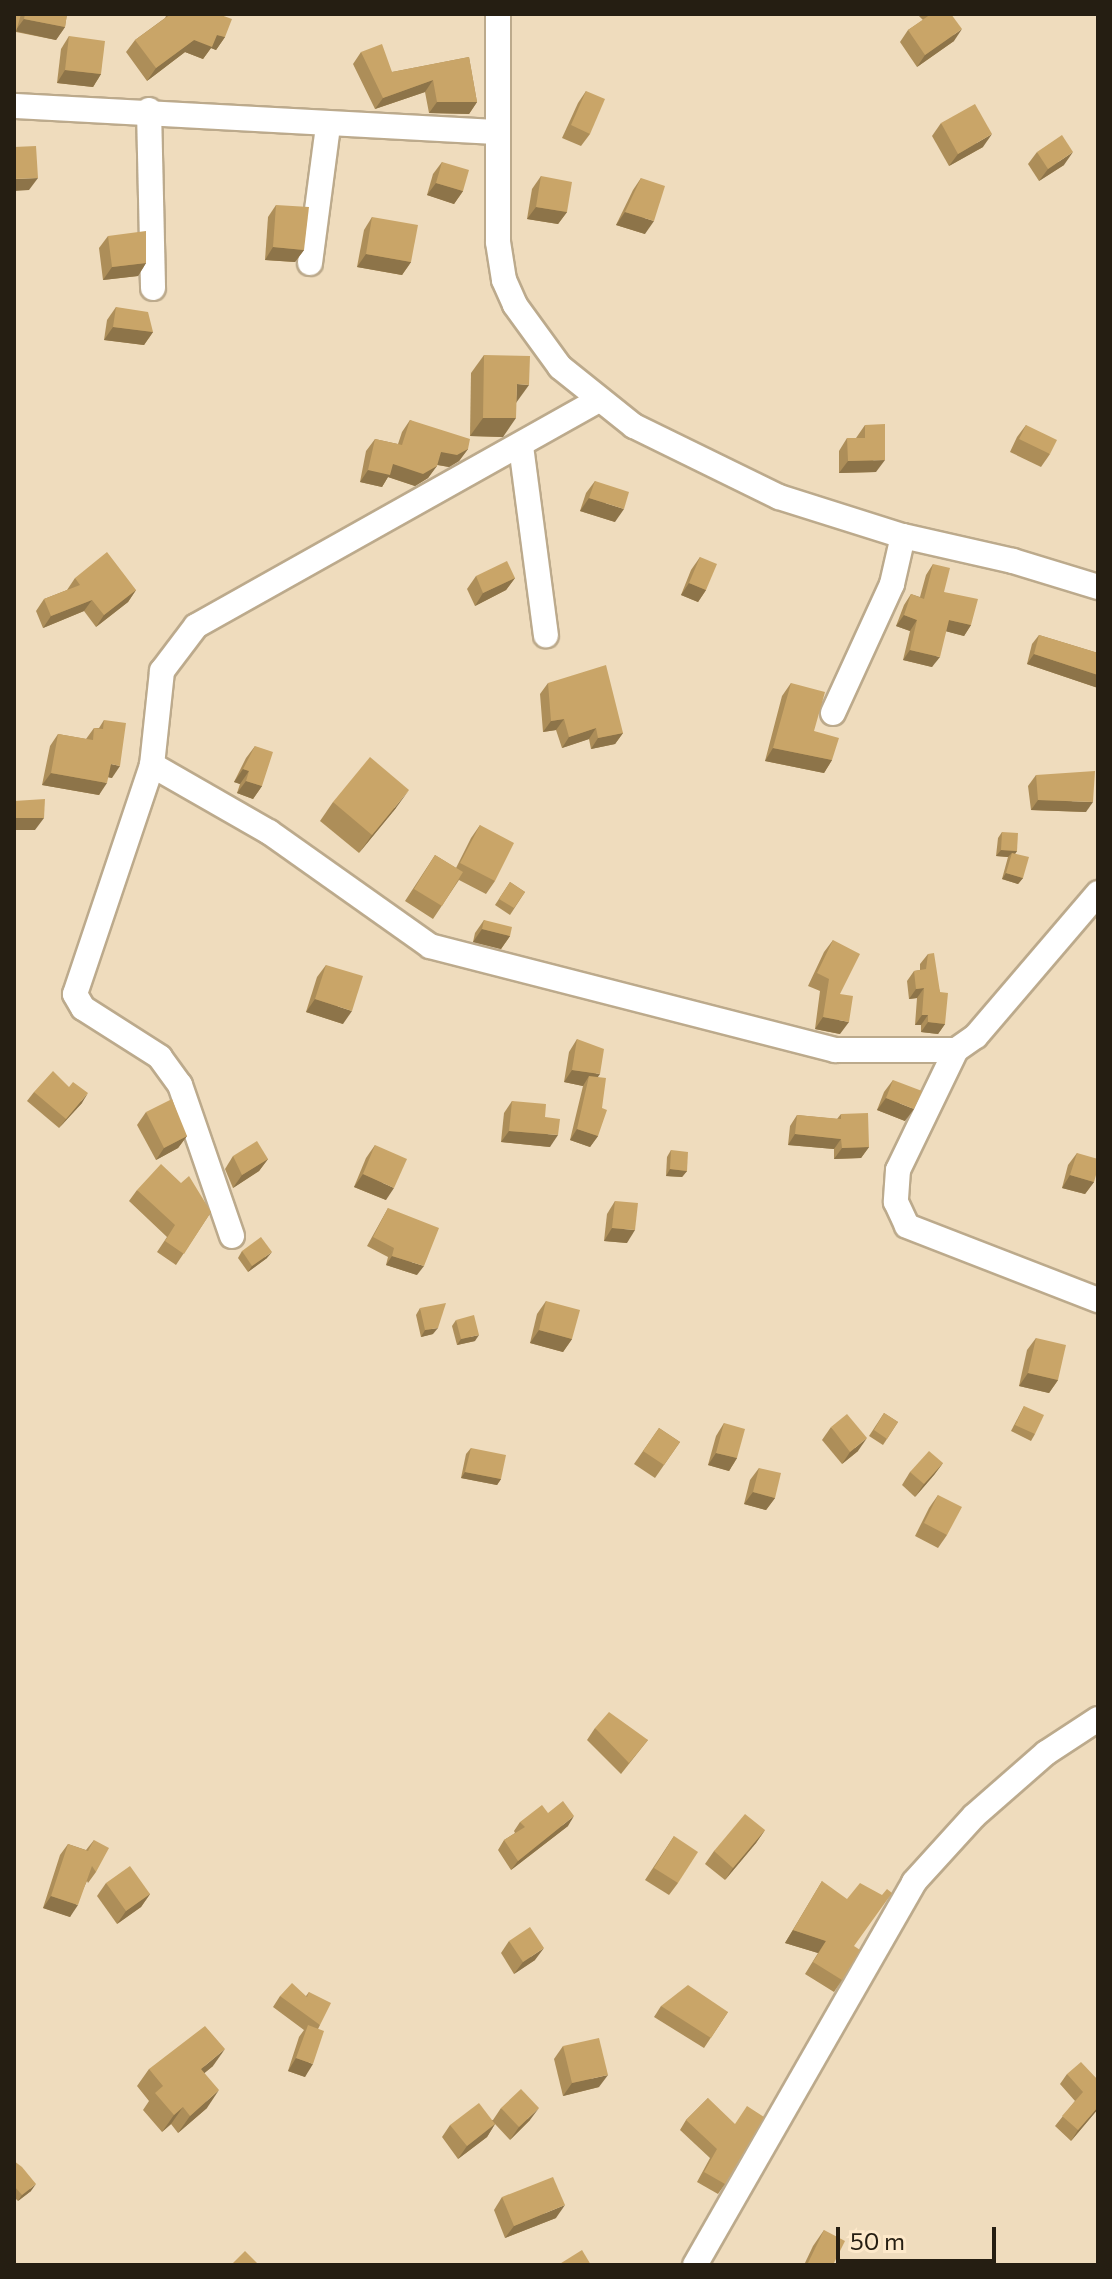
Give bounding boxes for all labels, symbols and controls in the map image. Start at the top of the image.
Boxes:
scale bar [840,2211,1000,2261]
text: 50 m [850,2226,905,2255]

